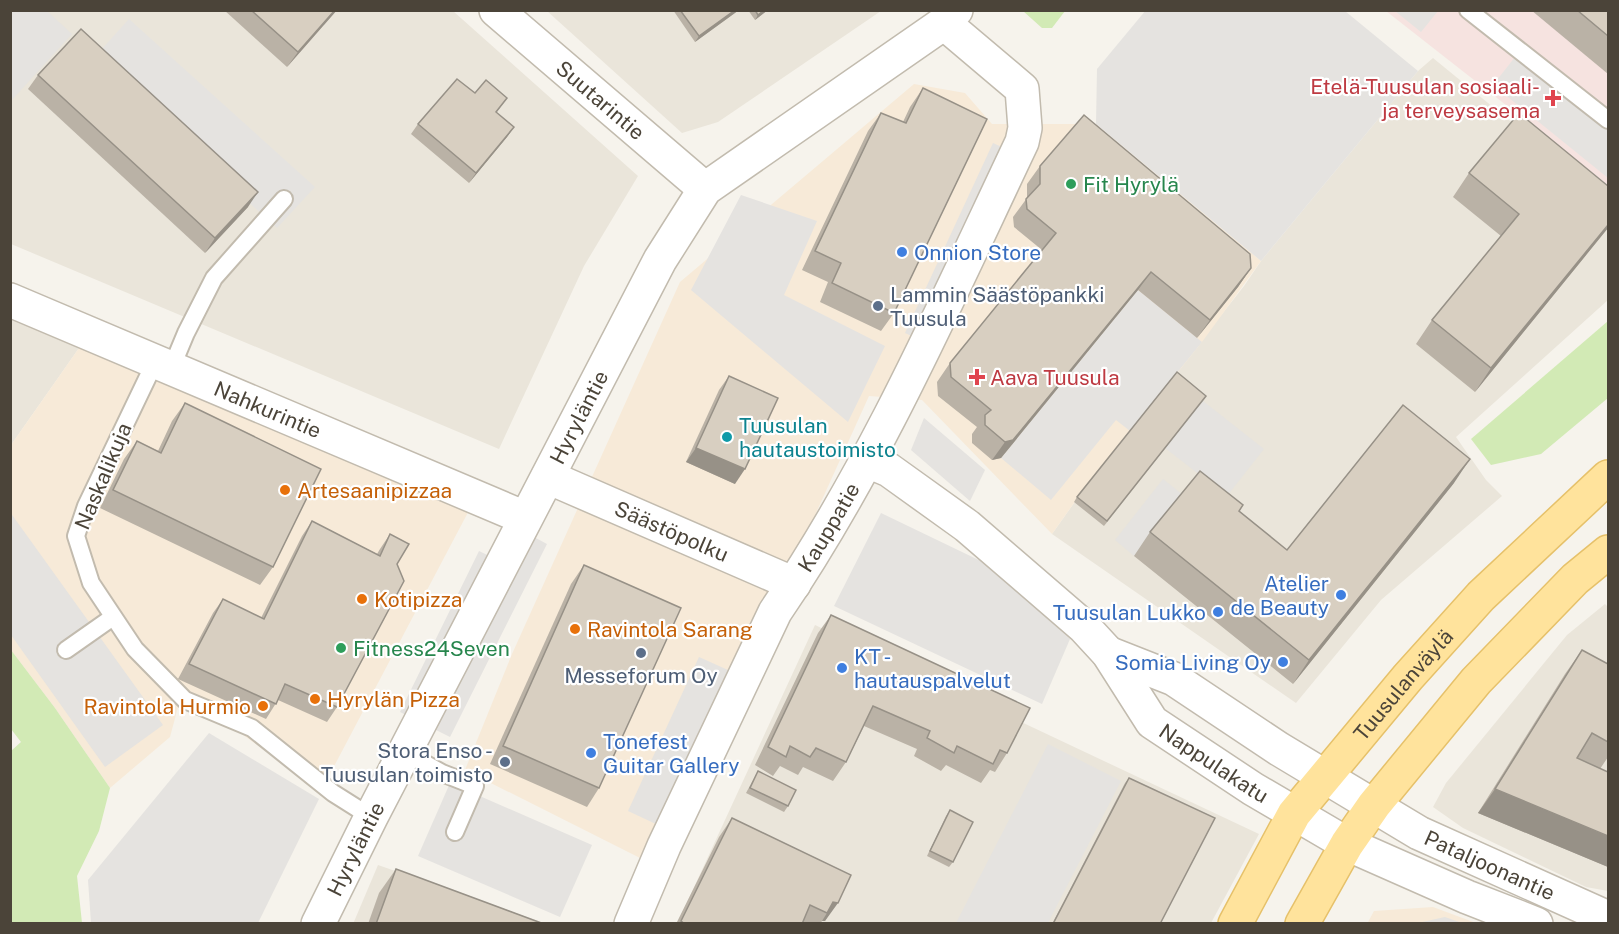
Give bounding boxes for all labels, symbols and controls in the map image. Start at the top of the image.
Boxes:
street label: Suutarintie [551,55,650,145]
place label: Etelä-Tuusulan sosiaali- ja terveysasema [1310,74,1540,123]
marker: Etelä-Tuusulan sosiaali- ja terveysasema [1544,89,1562,107]
place label: Fit Hyrylä [1083,172,1179,197]
marker: Fit Hyrylä [1064,177,1078,191]
place label: Onnion Store [914,240,1041,265]
marker: Onnion Store [895,245,909,259]
place label: Lammin Säästöpankki Tuusula [890,282,1104,331]
marker: Lammin Säästöpankki Tuusula [871,299,885,313]
place label: Aava Tuusula [990,365,1120,390]
street label: Hyryläntie [544,366,613,468]
marker: Aava Tuusula [968,368,986,386]
street label: Nahkurintie [211,375,325,443]
place label: Tuusulan hautaustoimisto [739,413,896,462]
street label: Naskalikuja [69,419,137,533]
marker: Tuusulan hautaustoimisto [720,430,734,444]
place label: Artesaanipizzaa [297,478,452,503]
street label: Kauppatie [792,478,864,576]
marker: Artesaanipizzaa [278,483,292,497]
street label: Säästöpolku [611,495,733,567]
place label: Atelier de Beauty [1230,571,1329,620]
place label: Kotipizza [374,587,462,612]
marker: Atelier de Beauty [1334,588,1348,602]
marker: Kotipizza [355,592,369,606]
place label: Tuusulan Lukko [1053,600,1206,625]
marker: Tuusulan Lukko [1211,605,1225,619]
place label: Ravintola Sarang [587,617,753,642]
marker: Ravintola Sarang [568,622,582,636]
street label: Tuusulanväylä [1348,624,1458,745]
place label: Fitness24Seven [353,636,510,661]
marker: Fitness24Seven [334,641,348,655]
place label: KT - hautauspalvelut [854,644,1011,693]
marker: Messeforum Oy [634,646,648,660]
place label: Somia Living Oy [1115,650,1271,675]
marker: Somia Living Oy [1276,655,1290,669]
marker: KT - hautauspalvelut [835,661,849,675]
place label: Messeforum Oy [564,663,718,688]
place label: Hyrylän Pizza [327,687,460,712]
marker: Hyrylän Pizza [308,692,322,706]
place label: Ravintola Hurmio [84,694,251,719]
marker: Ravintola Hurmio [256,699,270,713]
street label: Nappulakatu [1155,718,1273,808]
place label: Tonefest Guitar Gallery [603,729,739,778]
place label: Stora Enso - Tuusulan toimisto [321,738,493,787]
marker: Tonefest Guitar Gallery [584,746,598,760]
marker: Stora Enso - Tuusulan toimisto [498,755,512,769]
street label: Hyryläntie [321,797,389,900]
street label: Pataljoonantie [1421,825,1559,905]

